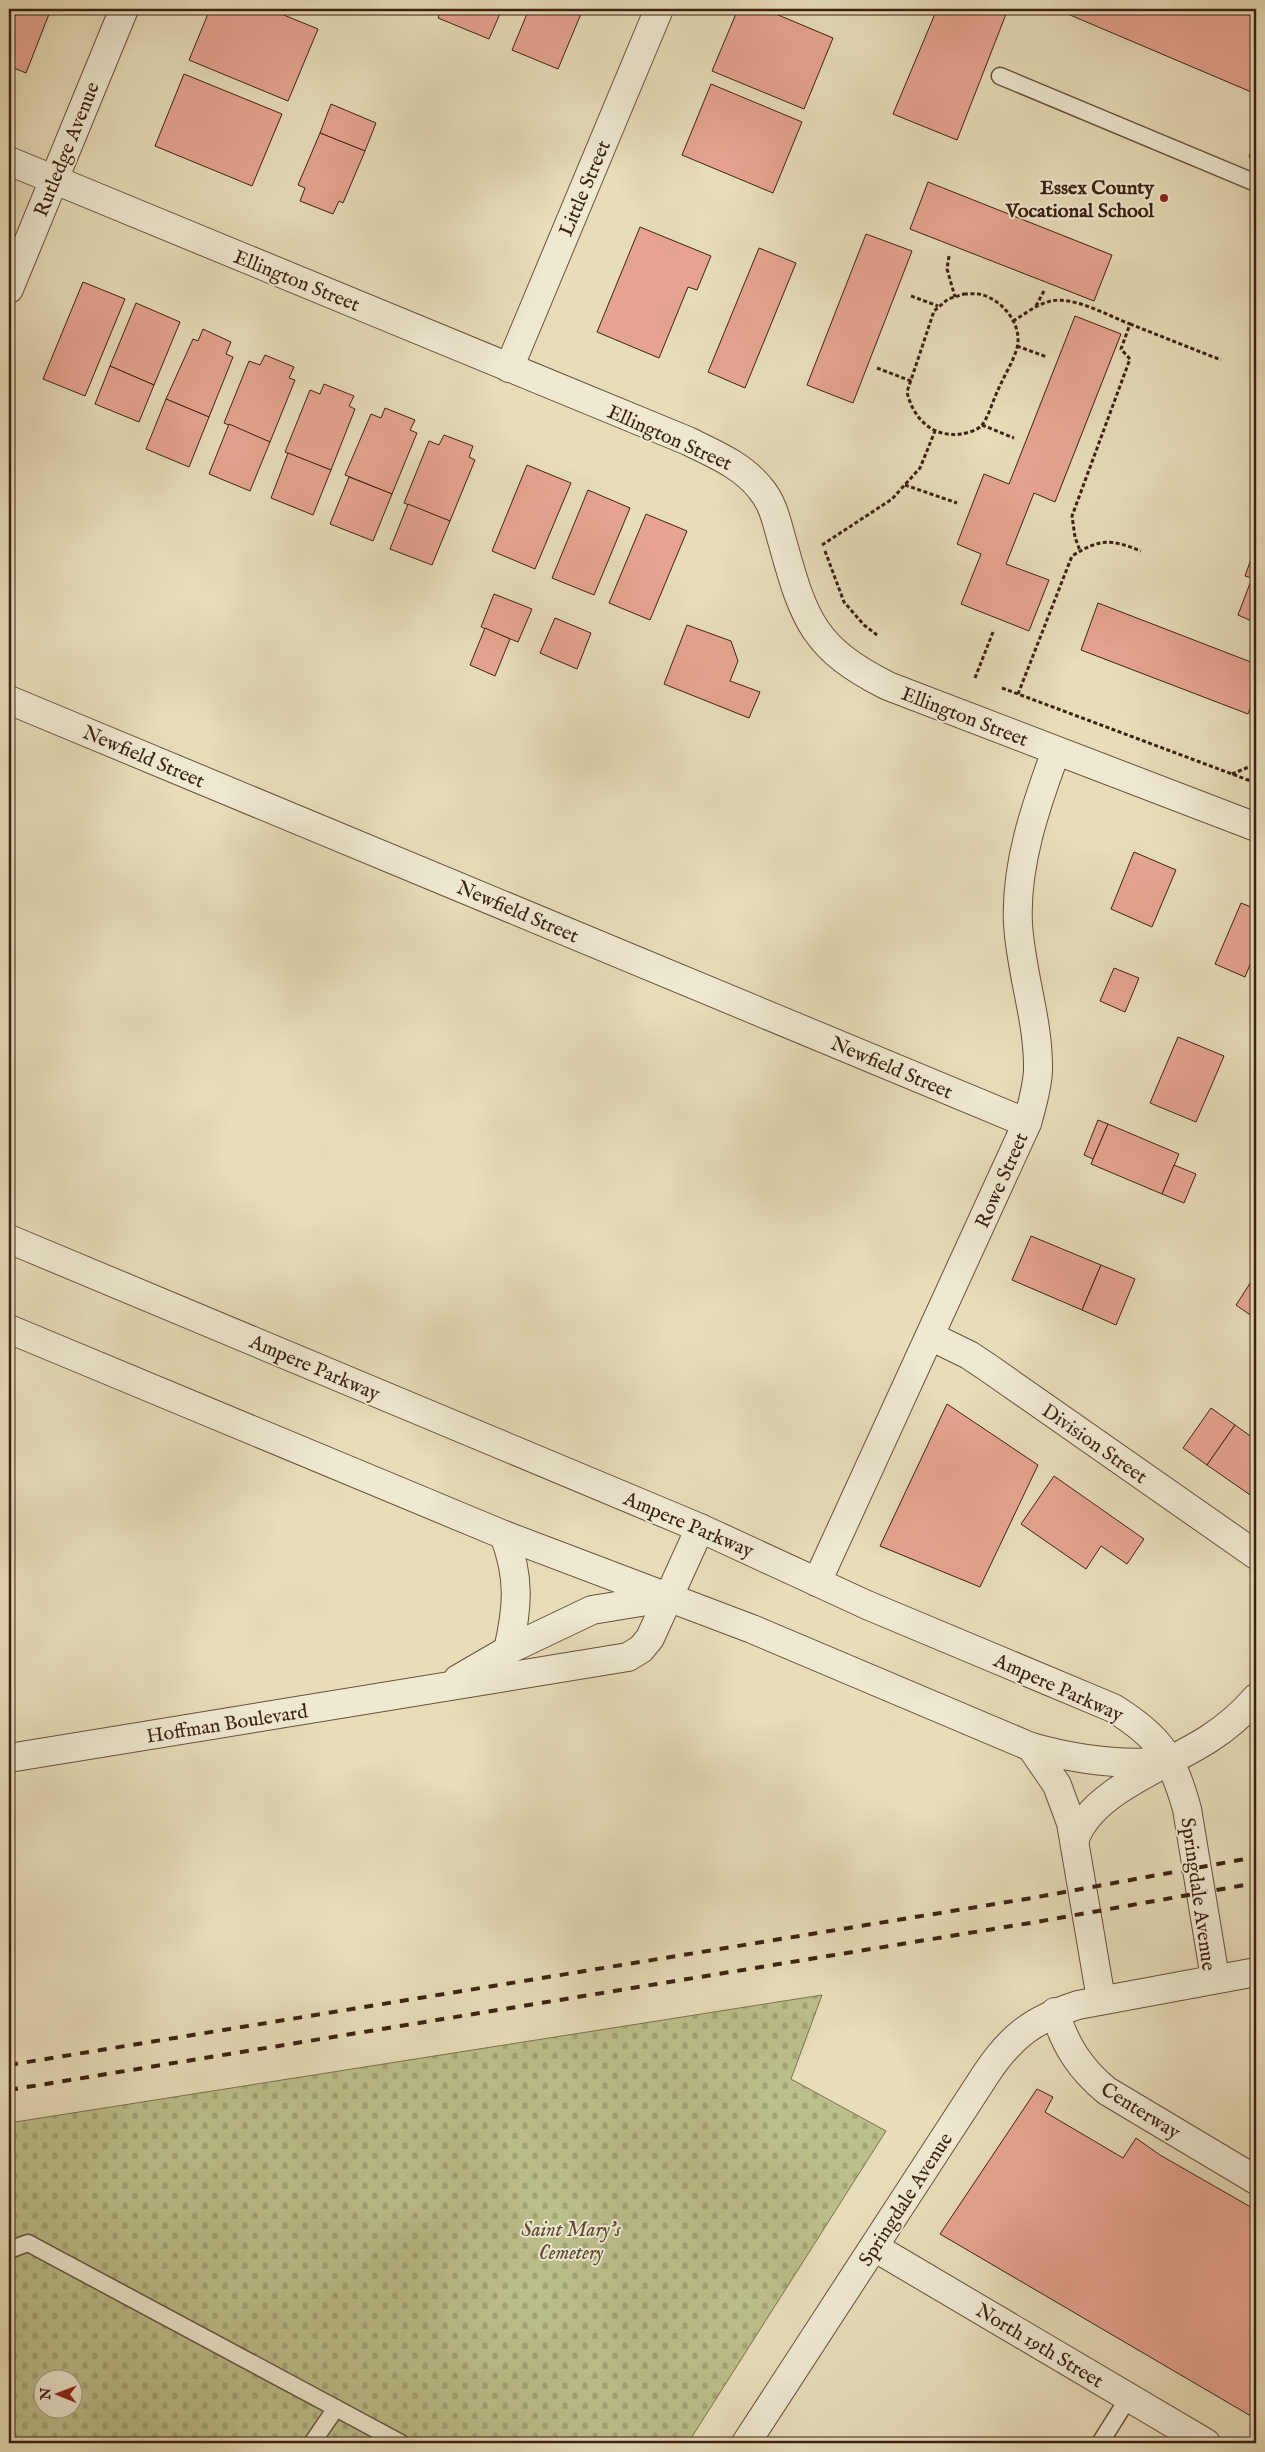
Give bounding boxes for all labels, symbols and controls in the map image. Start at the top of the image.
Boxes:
street label: Rutledge Avenue [29,79,106,221]
street label: Little Street [554,137,617,240]
place label: Essex County Vocational School [1005,176,1155,224]
marker: Essex County Vocational School [1158,192,1170,204]
street label: Ellington Street [230,245,363,318]
street label: Ellington Street [603,400,736,477]
street label: Ellington Street [897,682,1032,753]
street label: Newfield Street [79,720,208,794]
street label: Newfield Street [453,875,582,949]
street label: Newfield Street [827,1031,956,1105]
street label: Rowe Street [970,1129,1035,1232]
street label: Ampere Parkway [245,1329,384,1407]
street label: Division Street [1037,1399,1152,1490]
street label: Ampere Parkway [619,1486,758,1564]
street label: Ampere Parkway [989,1648,1127,1728]
street label: Hoffman Boulevard [145,1699,310,1750]
street label: Springdale Avenue [1174,1816,1221,1972]
street label: Centerway [1096,2077,1185,2146]
street label: Springdale Avenue [854,2128,959,2271]
park label: Saint Mary's Cemetery [521,2218,621,2266]
street label: North 19th Street [971,2298,1108,2394]
north arrow [32,2370,82,2420]
text: N [37,2388,55,2401]

